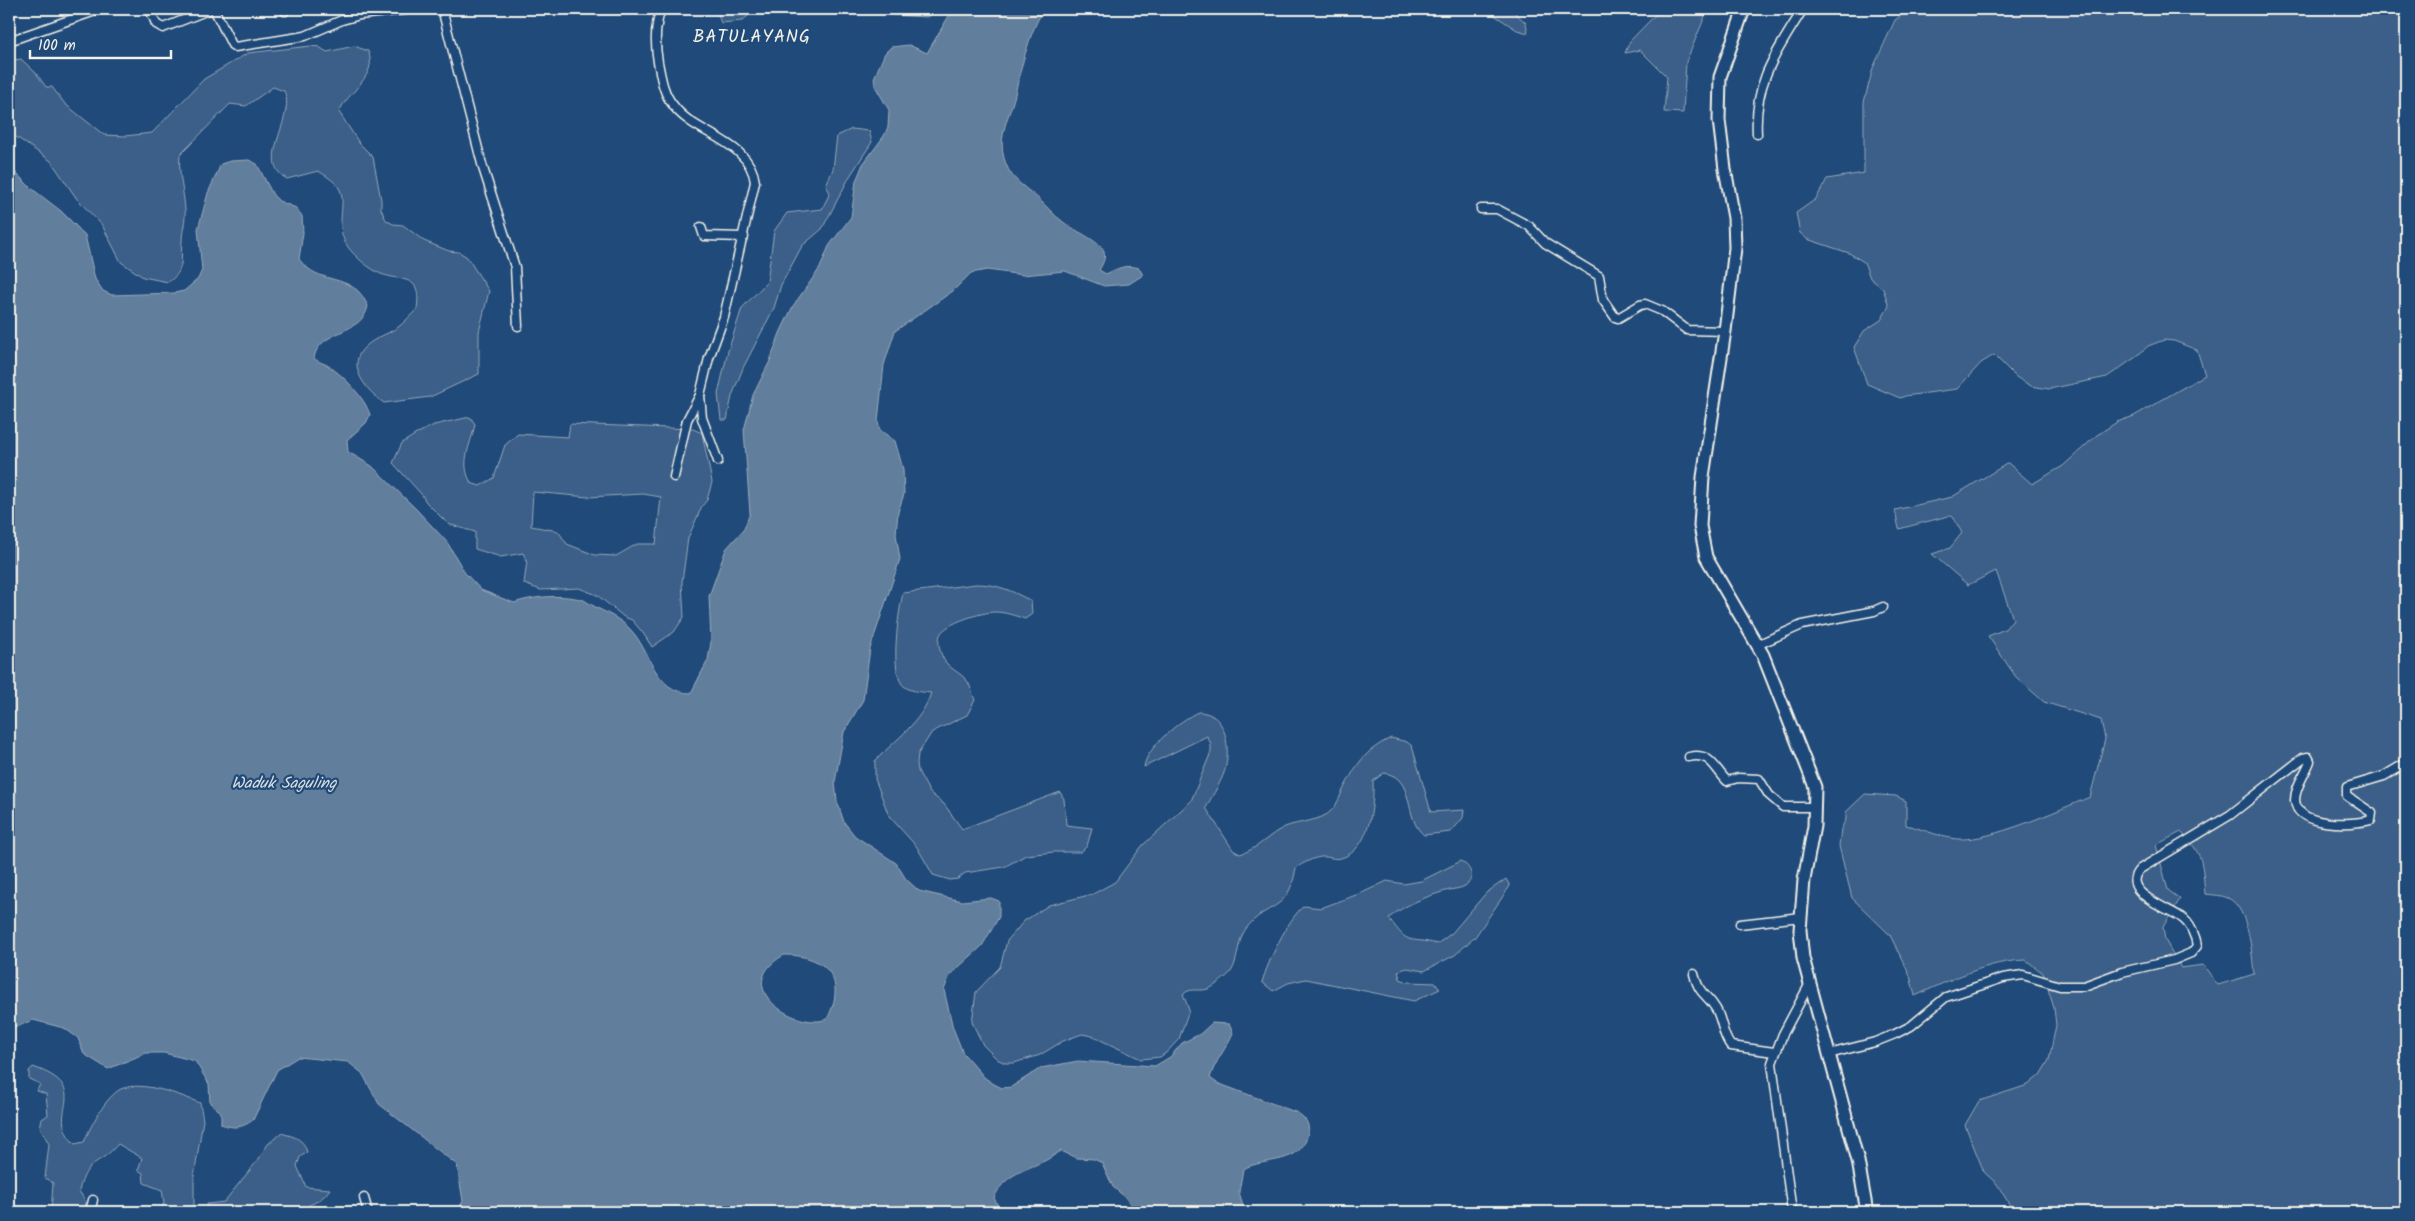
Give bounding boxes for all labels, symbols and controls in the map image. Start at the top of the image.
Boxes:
district label: BATULAYANG [693,23,811,52]
scale bar [30,28,171,60]
text: 100 m [38,34,76,58]
water label: Waduk Saguling [232,771,338,796]

